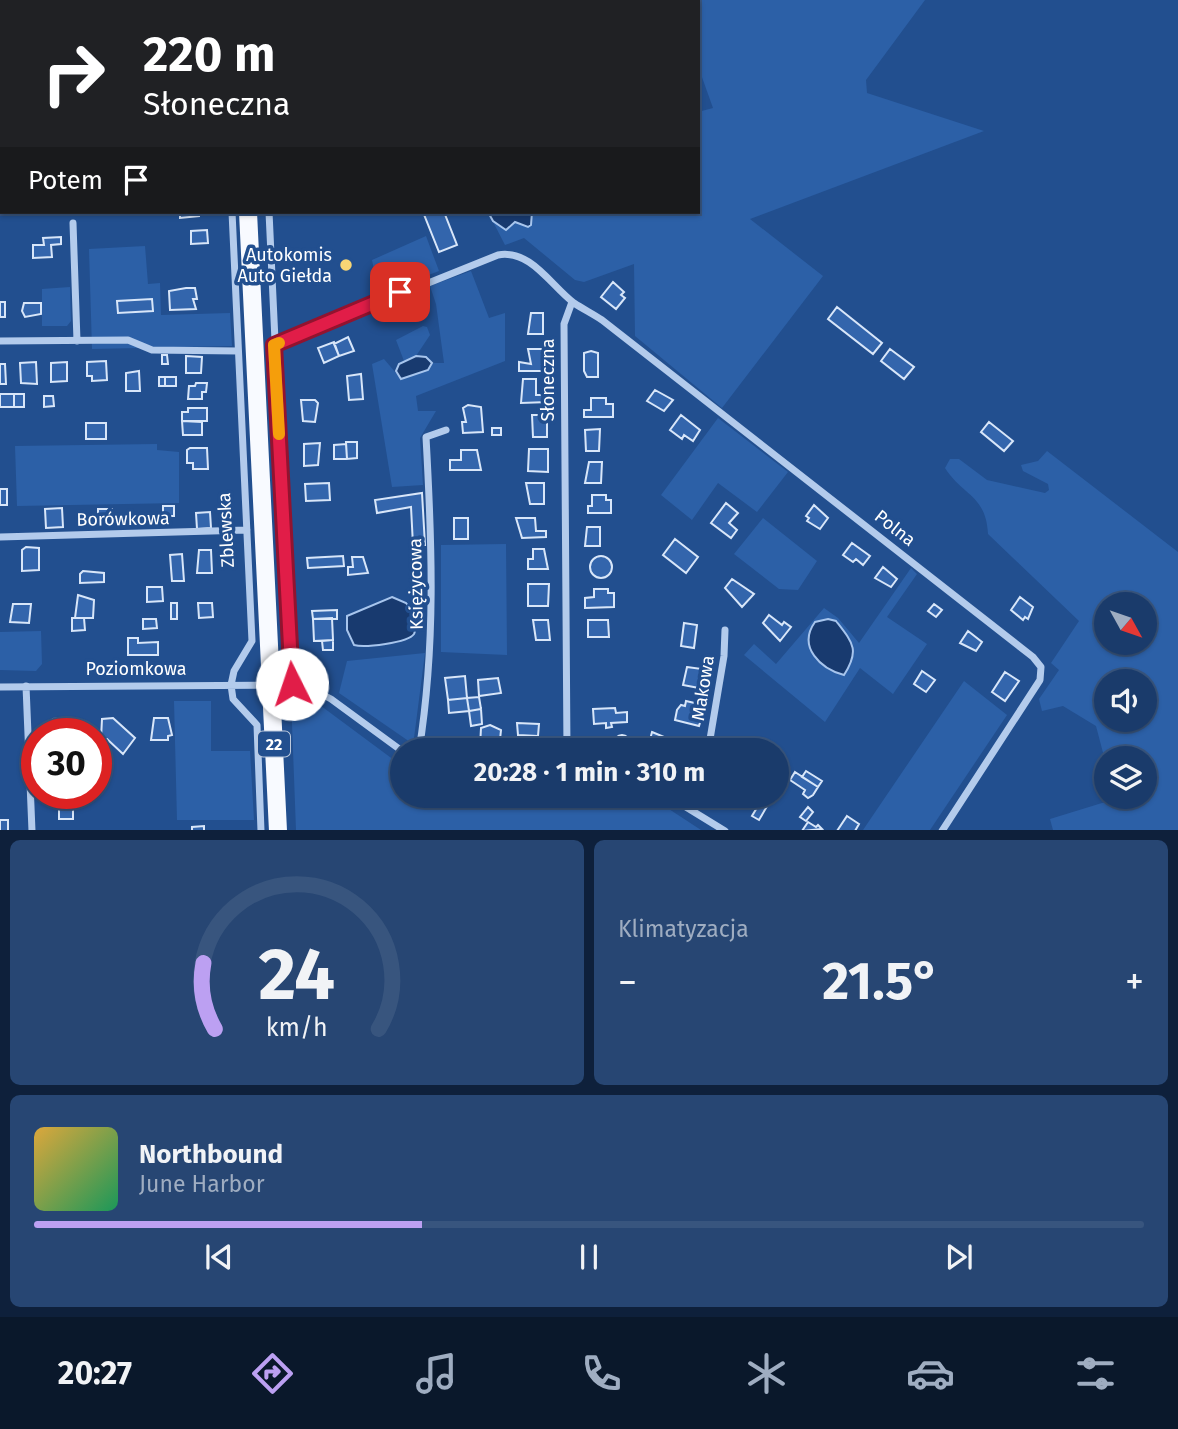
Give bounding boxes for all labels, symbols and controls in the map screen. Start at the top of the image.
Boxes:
text: 220 m [143,25,275,84]
icon: right [28,28,119,119]
text: Słoneczna [143,85,290,123]
icon: arrive [117,161,155,199]
text: Potem [28,165,103,196]
place label: Autokomis Auto Giełda [237,244,332,287]
marker: Autokomis Auto Giełda [338,257,354,273]
pin [370,262,430,322]
icon: arrive [381,273,419,311]
street label: Słoneczna [537,339,559,421]
street label: Zblewska [213,492,239,568]
street label: Polna [870,505,920,551]
street label: Borówkowa [76,507,170,531]
street label: Księżycowa [404,538,428,630]
north arrow [1094,592,1157,654]
map controls [1094,592,1157,809]
position arrow [255,647,329,721]
street label: Makowa [687,654,719,722]
street label: Poziomkowa [85,658,187,680]
button: sound [1094,669,1157,732]
speed limit sign: 30 [21,718,112,809]
road number: 22 [258,732,290,757]
button: layers [1094,746,1157,809]
text: 20:28 · 1 min · 310 m [474,757,705,788]
text: Klimatyzacja [618,915,749,943]
text: 24 [259,931,335,1018]
text: 21.5° [822,950,940,1013]
text: − [618,959,637,1005]
text: + [1125,959,1144,1005]
text: km/h [266,1012,328,1042]
text: Northbound [139,1139,283,1170]
text: June Harbor [139,1170,265,1198]
icon: previous [200,1238,238,1276]
icon: pause [570,1238,608,1276]
icon: next [940,1238,978,1276]
icon: directions [248,1349,297,1398]
icon: music [412,1349,461,1398]
icon: phone [577,1349,626,1398]
icon: climate [742,1349,791,1398]
icon: car [906,1349,955,1398]
icon: filters [1071,1349,1120,1398]
text: 20:27 [58,1354,132,1392]

